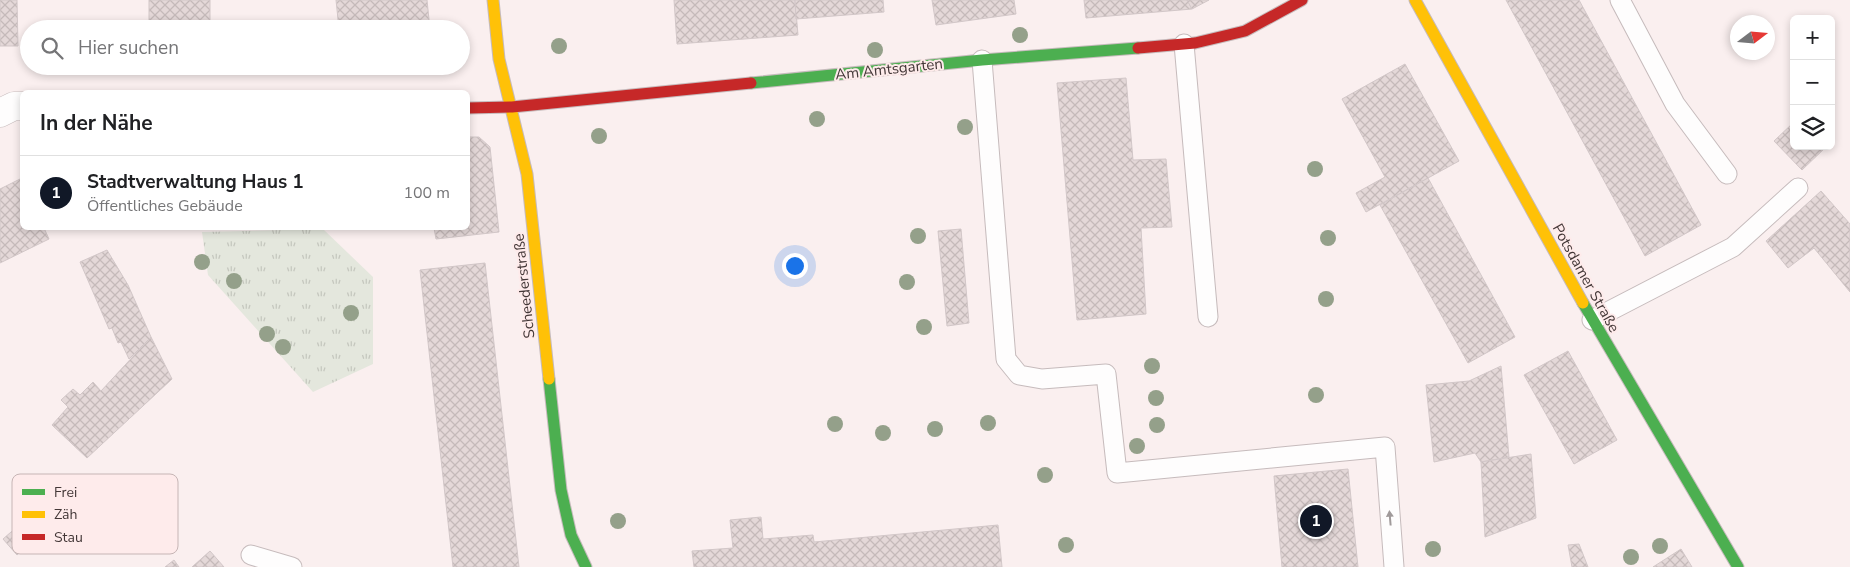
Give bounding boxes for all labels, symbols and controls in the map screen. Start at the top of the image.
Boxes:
north arrow [1730,15,1775,60]
map controls [1790,15,1835,150]
button: + [1790,15,1835,60]
search box [20,20,470,75]
icon: search [38,34,66,62]
text: Hier suchen [78,35,179,61]
street label: Am Amtsgarten [834,53,944,85]
button: − [1790,60,1835,105]
button: layers [1790,105,1835,150]
text: In der Nähe [40,109,153,137]
text: Stadtverwaltung Haus 1 [87,169,304,195]
text: 1 [51,182,61,204]
text: 100 m [403,182,450,204]
text: Öffentliches Gebäude [87,195,243,217]
street label: Potsdamer Straße [1548,220,1624,336]
street label: Scheederstraße [509,232,539,340]
your location [782,253,808,279]
legend [12,474,178,554]
text: Frei [54,483,77,502]
pin: 1 [1300,502,1332,540]
text: Zäh [54,505,77,524]
one-way arrow [1386,510,1394,526]
text: Stau [54,528,83,547]

